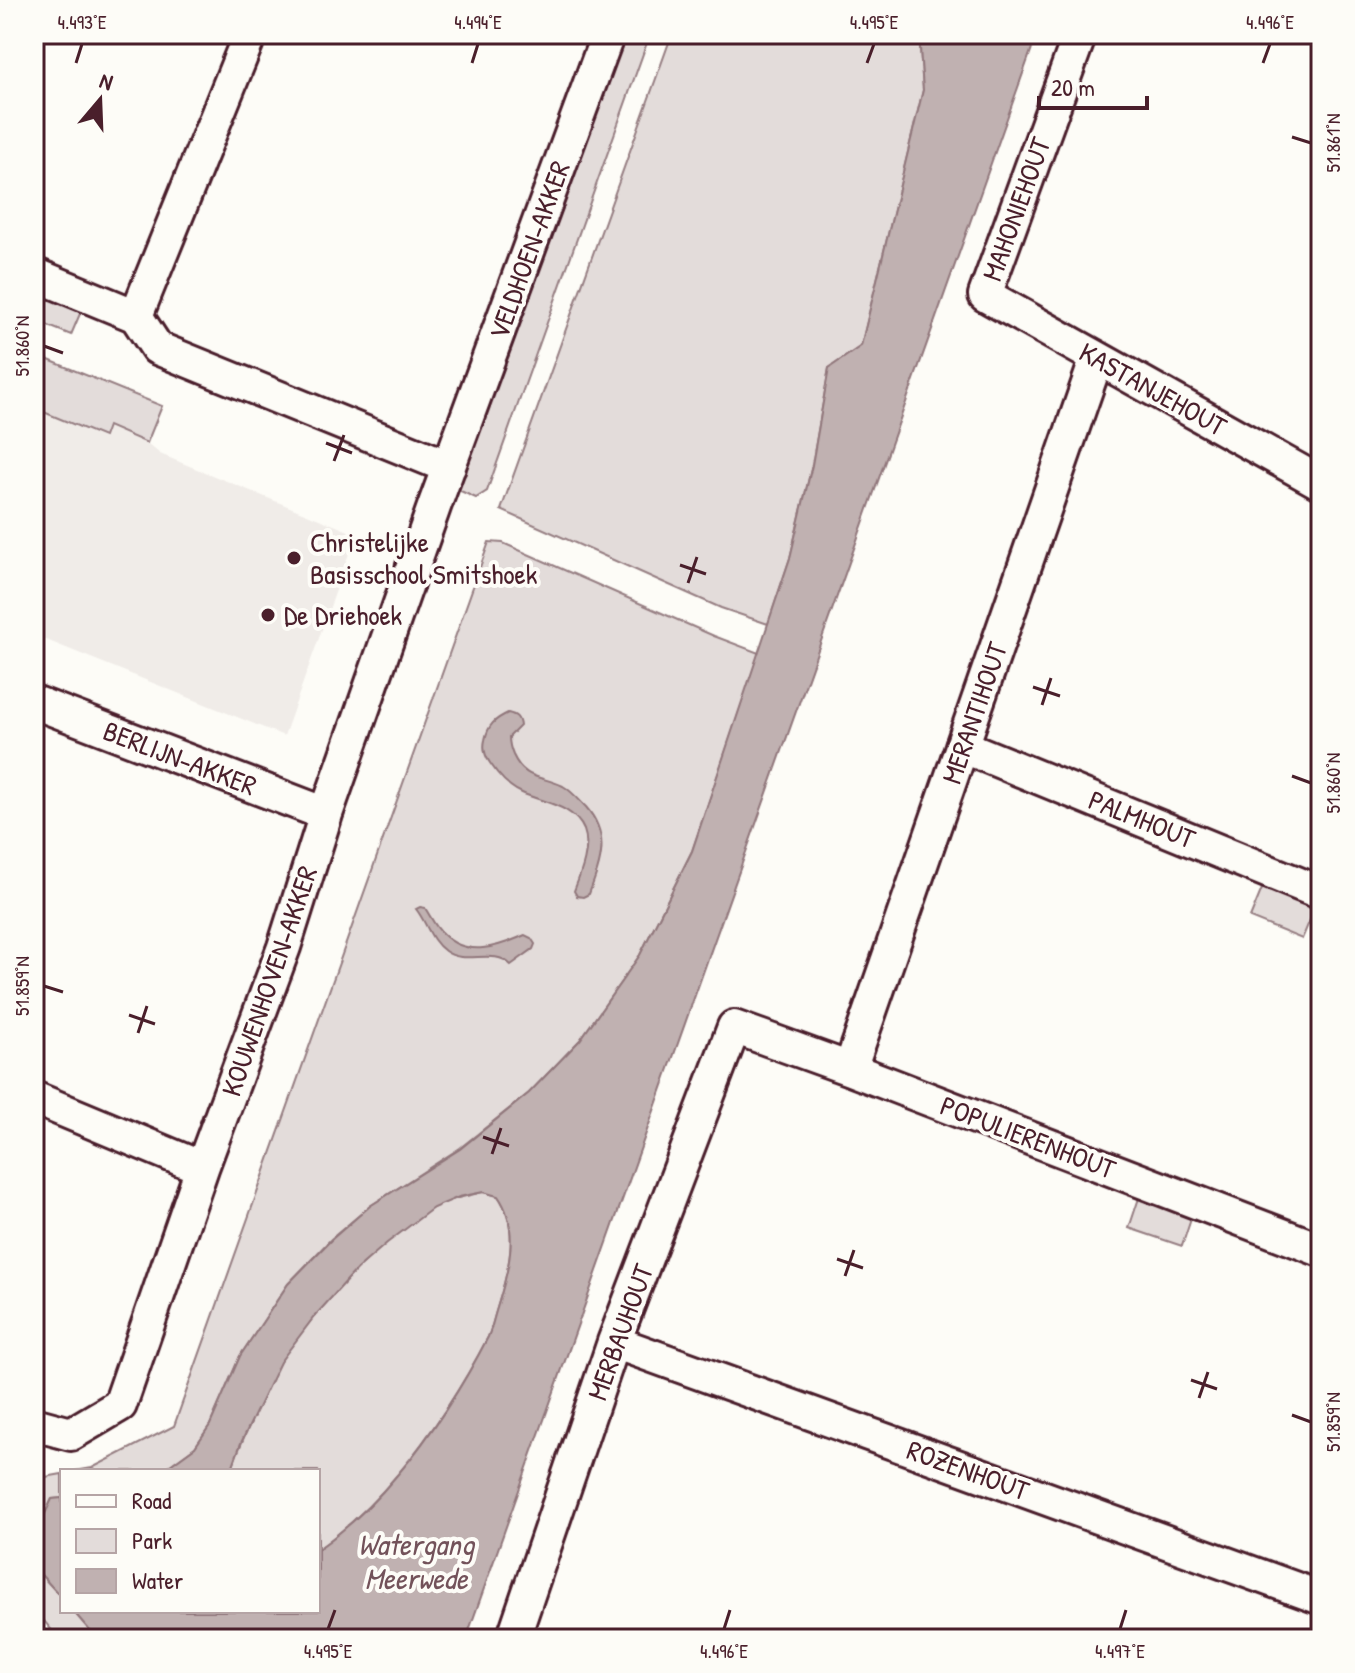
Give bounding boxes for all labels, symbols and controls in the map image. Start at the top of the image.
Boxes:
text: 4.493°E [57,8,107,35]
text: 4.494°E [454,8,502,35]
text: 4.495°E [850,8,898,35]
text: 4.496°E [1246,8,1294,35]
north arrow [60,60,140,140]
scale bar [1039,60,1147,110]
text: N [96,65,117,97]
text: 20 m [1051,71,1095,103]
text: 51.861°N [1319,113,1346,173]
street label: MAHONIEHOUT [972,131,1060,286]
street label: VELDHOEN-AKKER [479,156,579,344]
text: 51.860°N [8,316,35,376]
street label: KASTANJEHOUT [1073,333,1234,445]
place label: Christelijke Basisschool Smitshoek [310,523,538,593]
marker: Christelijke Basisschool Smitshoek [285,549,303,567]
place label: De Driehoek [284,596,403,634]
marker: De Driehoek [259,606,277,624]
street label: MERANTIHOUT [932,636,1016,789]
street label: BERLIJN-AKKER [98,711,262,805]
text: 51.860°N [1319,753,1346,813]
street label: PALMHOUT [1083,781,1202,858]
street label: KOUWENHOVEN-AKKER [212,861,326,1101]
text: 51.859°N [8,956,35,1016]
street label: POPULIERENHOUT [935,1086,1122,1188]
street label: MERBAUHOUT [578,1258,662,1405]
text: 51.859°N [1319,1392,1346,1452]
street label: ROZENHOUT [902,1430,1035,1510]
legend [60,1469,320,1613]
text: Road [132,1484,171,1516]
text: Park [132,1524,172,1556]
water label: Watergang Meerwede [358,1524,476,1598]
text: Water [132,1564,183,1596]
text: 4.495°E [304,1637,352,1664]
text: 4.496°E [700,1637,748,1664]
text: 4.497°E [1095,1637,1145,1664]

